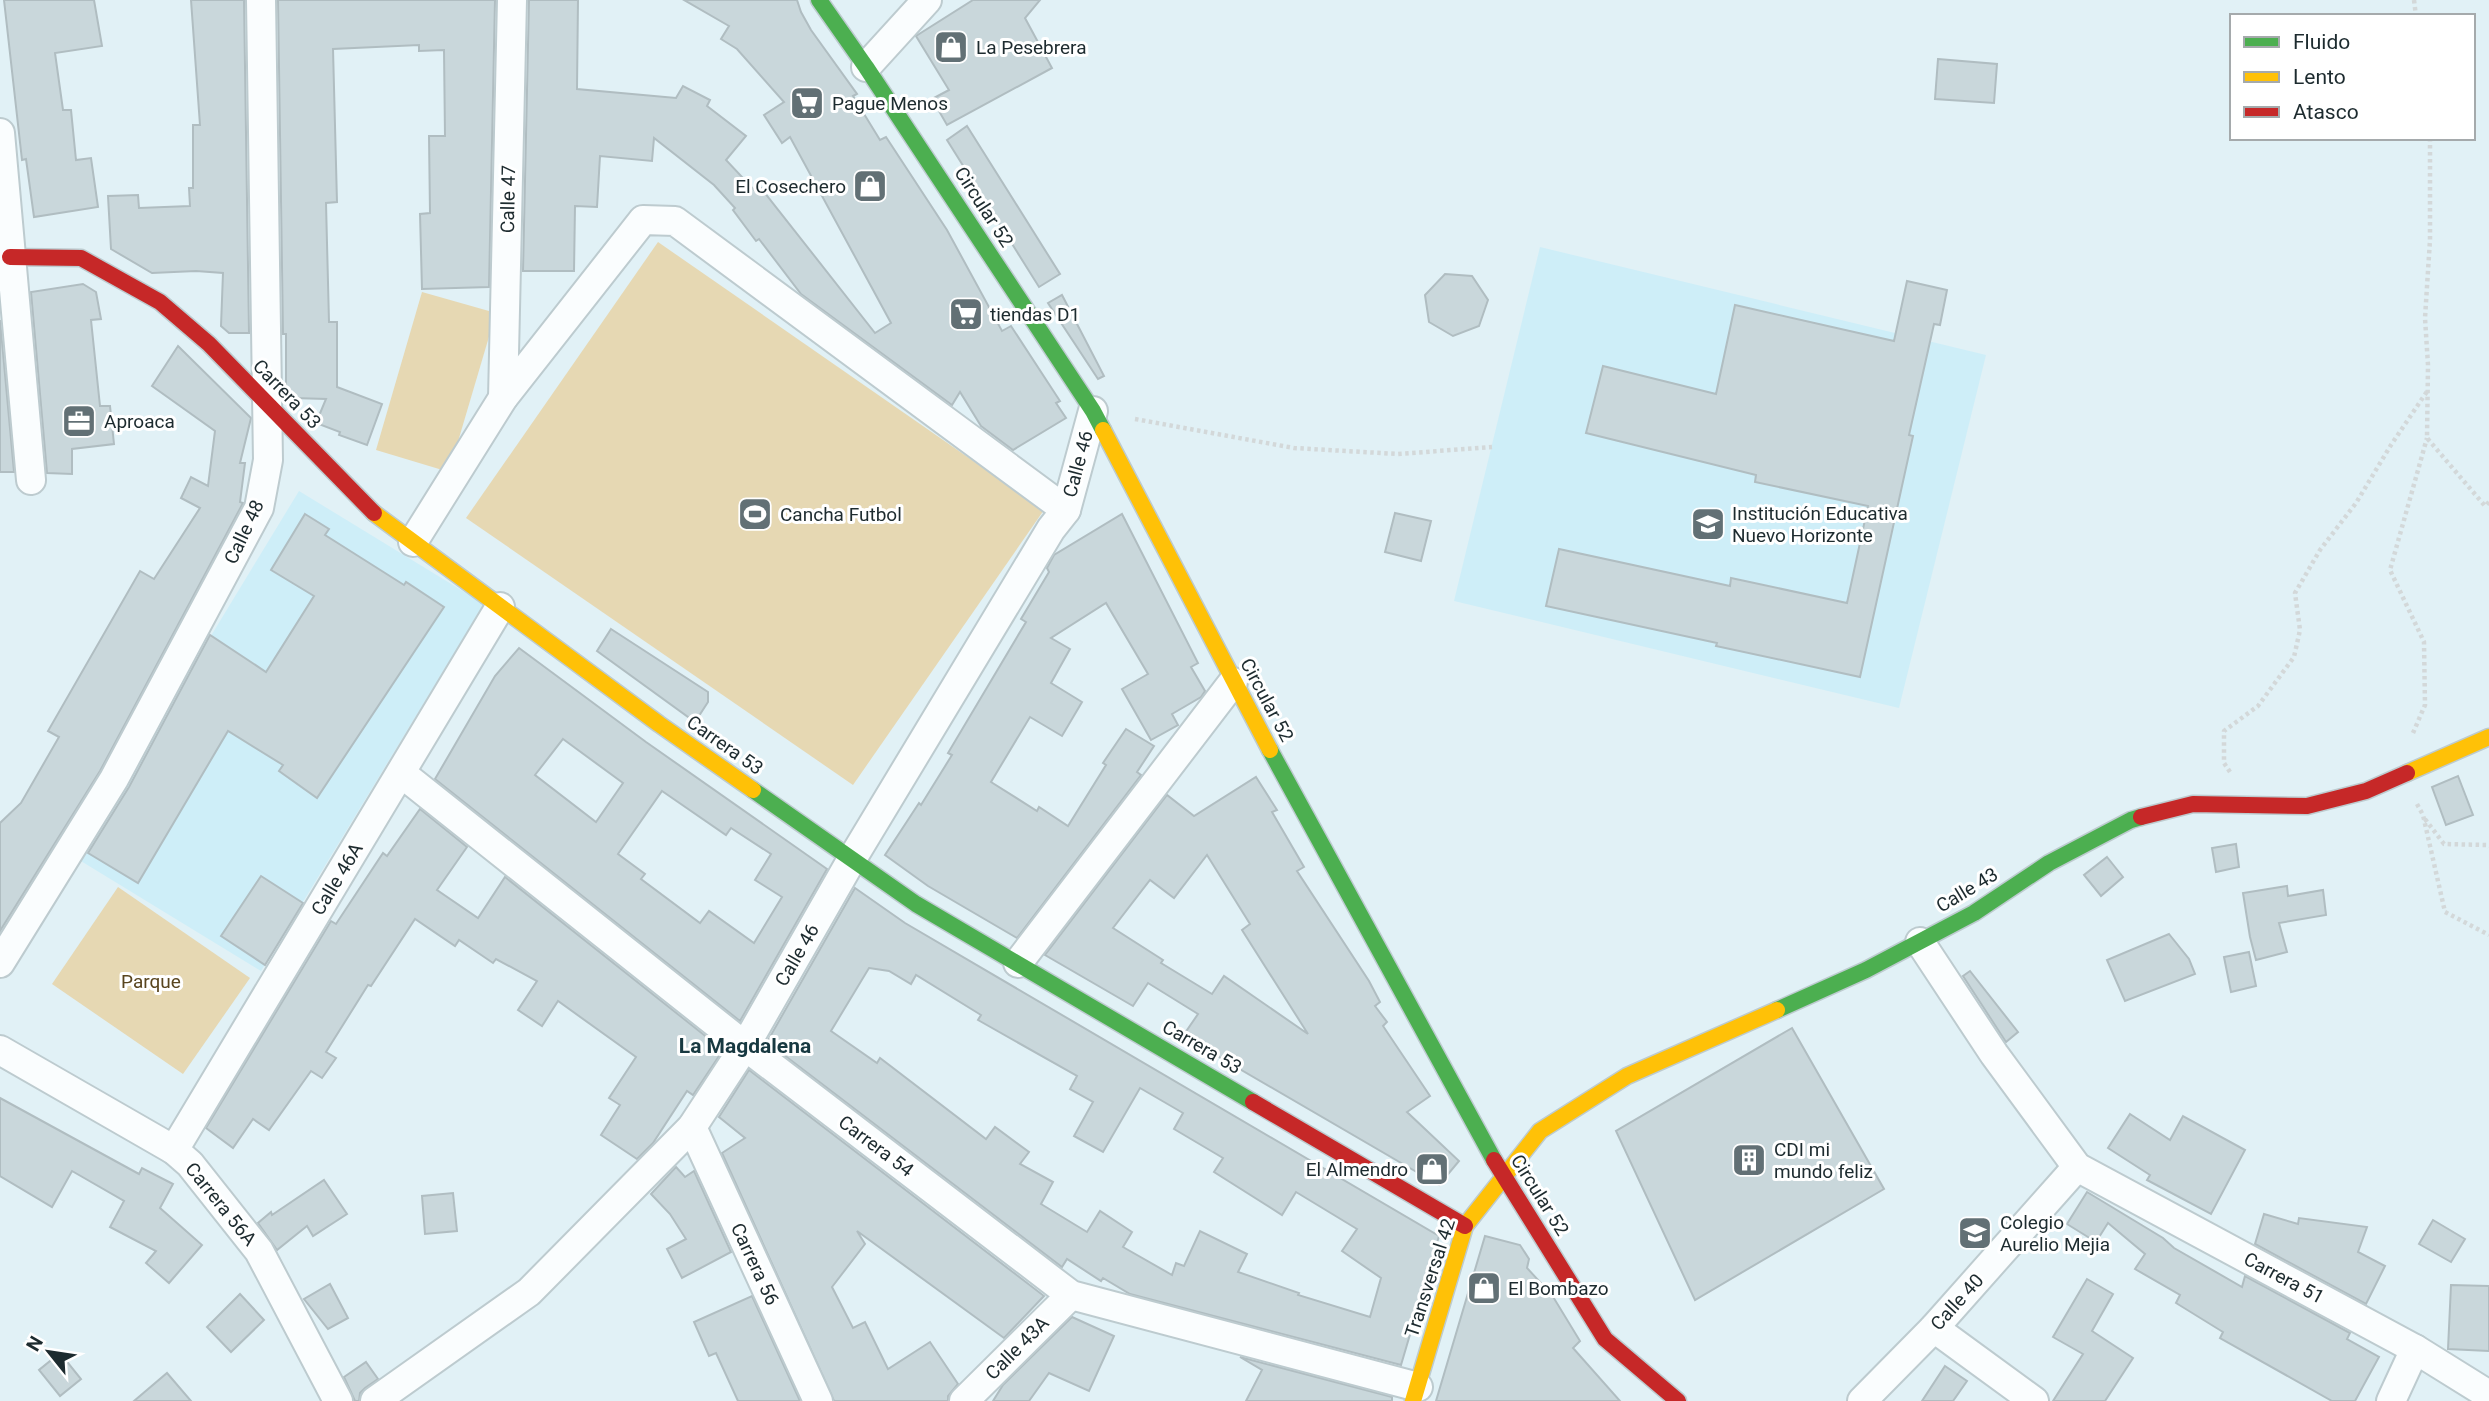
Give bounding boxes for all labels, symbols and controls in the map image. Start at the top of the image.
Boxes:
legend [2230,14,2475,140]
shop icon: La Pesebrera [932,28,970,66]
text: Fluido [2293,30,2350,54]
place label: La Pesebrera [976,36,1087,59]
text: Lento [2293,65,2346,89]
supermarket icon: Pague Menos [788,84,826,122]
place label: Pague Menos [832,92,948,115]
text: Atasco [2293,100,2359,124]
street label: Circular 52 [950,163,1018,251]
street label: Calle 47 [496,165,520,233]
shop icon: El Cosechero [851,167,889,205]
place label: El Cosechero [735,175,846,198]
supermarket icon: tiendas D1 [947,295,985,333]
place label: tiendas D1 [990,303,1080,326]
street label: Carrera 53 [248,354,326,434]
office icon: Aproaca [60,402,98,440]
place label: Aproaca [104,410,175,433]
street label: Calle 46 [1058,428,1098,500]
sports icon: Cancha Futbol [736,495,774,533]
street label: Calle 48 [219,496,269,568]
place label: Institución Educativa Nuevo Horizonte [1732,502,1908,547]
place label: Cancha Futbol [780,503,902,526]
school or university icon: Institución Educativa Nuevo Horizonte [1689,505,1727,543]
street label: Circular 52 [1235,654,1299,746]
street label: Carrera 53 [682,710,768,780]
street label: Calle 46A [306,838,368,919]
street label: Calle 43 [1932,863,2002,917]
street label: Calle 46 [770,920,824,990]
park label: Parque [121,970,181,993]
street label: Carrera 53 [1158,1015,1246,1079]
district label: La Magdalena [679,1034,811,1058]
street label: Carrera 54 [834,1110,918,1182]
place label: CDI mi mundo feliz [1774,1138,1873,1183]
building icon: CDI mi mundo feliz [1730,1141,1768,1179]
shop icon: El Almendro [1413,1150,1451,1188]
street label: Circular 52 [1506,1150,1574,1240]
street label: Carrera 56A [180,1158,262,1251]
place label: El Almendro [1306,1158,1408,1181]
place label: Colegio Aurelio Mejia [2000,1211,2110,1256]
school or university icon: Colegio Aurelio Mejia [1956,1214,1994,1252]
street label: Transversal 42 [1400,1216,1460,1340]
street label: Carrera 56 [726,1219,784,1309]
street label: Carrera 51 [2240,1247,2328,1309]
shop icon: El Bombazo [1465,1269,1503,1307]
street label: Calle 40 [1926,1269,1988,1335]
place label: El Bombazo [1508,1277,1609,1300]
street label: Calle 43A [980,1311,1054,1385]
north arrow [14,1317,84,1387]
text: N [21,1332,48,1355]

